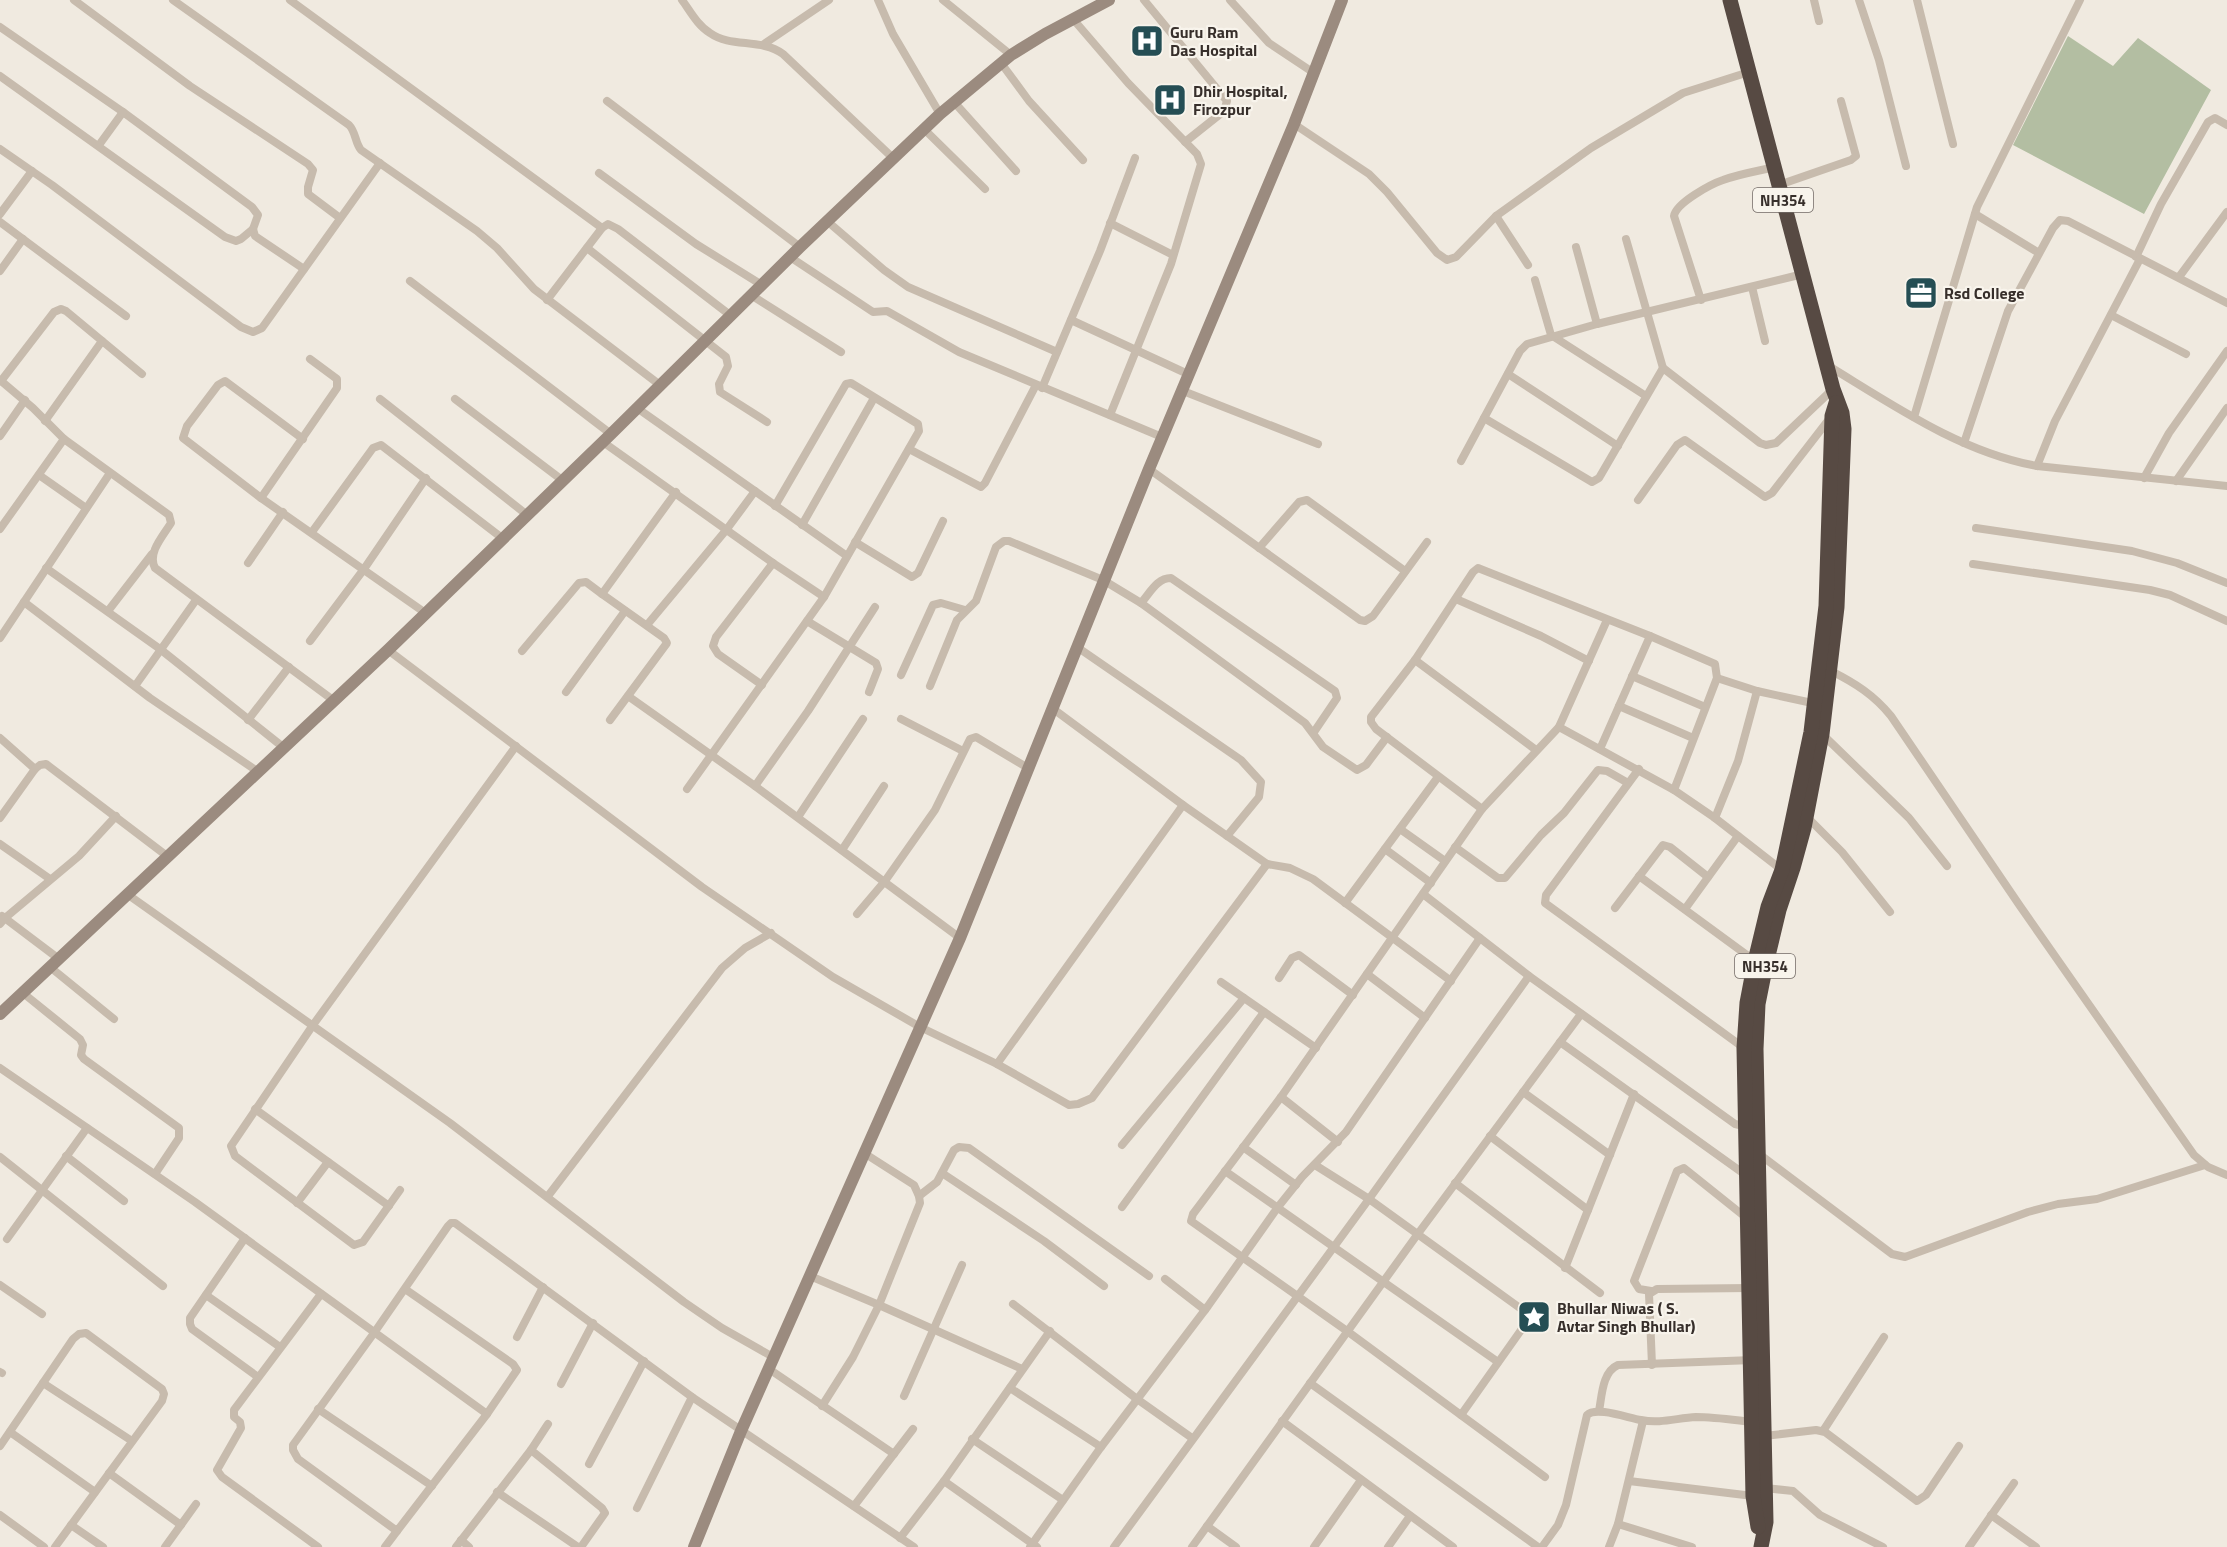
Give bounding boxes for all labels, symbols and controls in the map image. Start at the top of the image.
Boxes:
place label: Guru Ram Das Hospital [1170,20,1257,62]
hospital icon: Guru Ram Das Hospital [1129,23,1165,59]
place label: Dhir Hospital, Firozpur [1193,79,1288,121]
hospital icon: Dhir Hospital, Firozpur [1152,82,1188,118]
road number: NH354 [1753,188,1813,212]
office icon: Rsd College [1903,275,1939,311]
place label: Rsd College [1944,281,2024,305]
road number: NH354 [1735,954,1795,978]
place label: Bhullar Niwas ( S. Avtar Singh Bhullar) [1557,1296,1695,1338]
place icon: Bhullar Niwas ( S. Avtar Singh Bhullar) [1516,1299,1552,1335]

